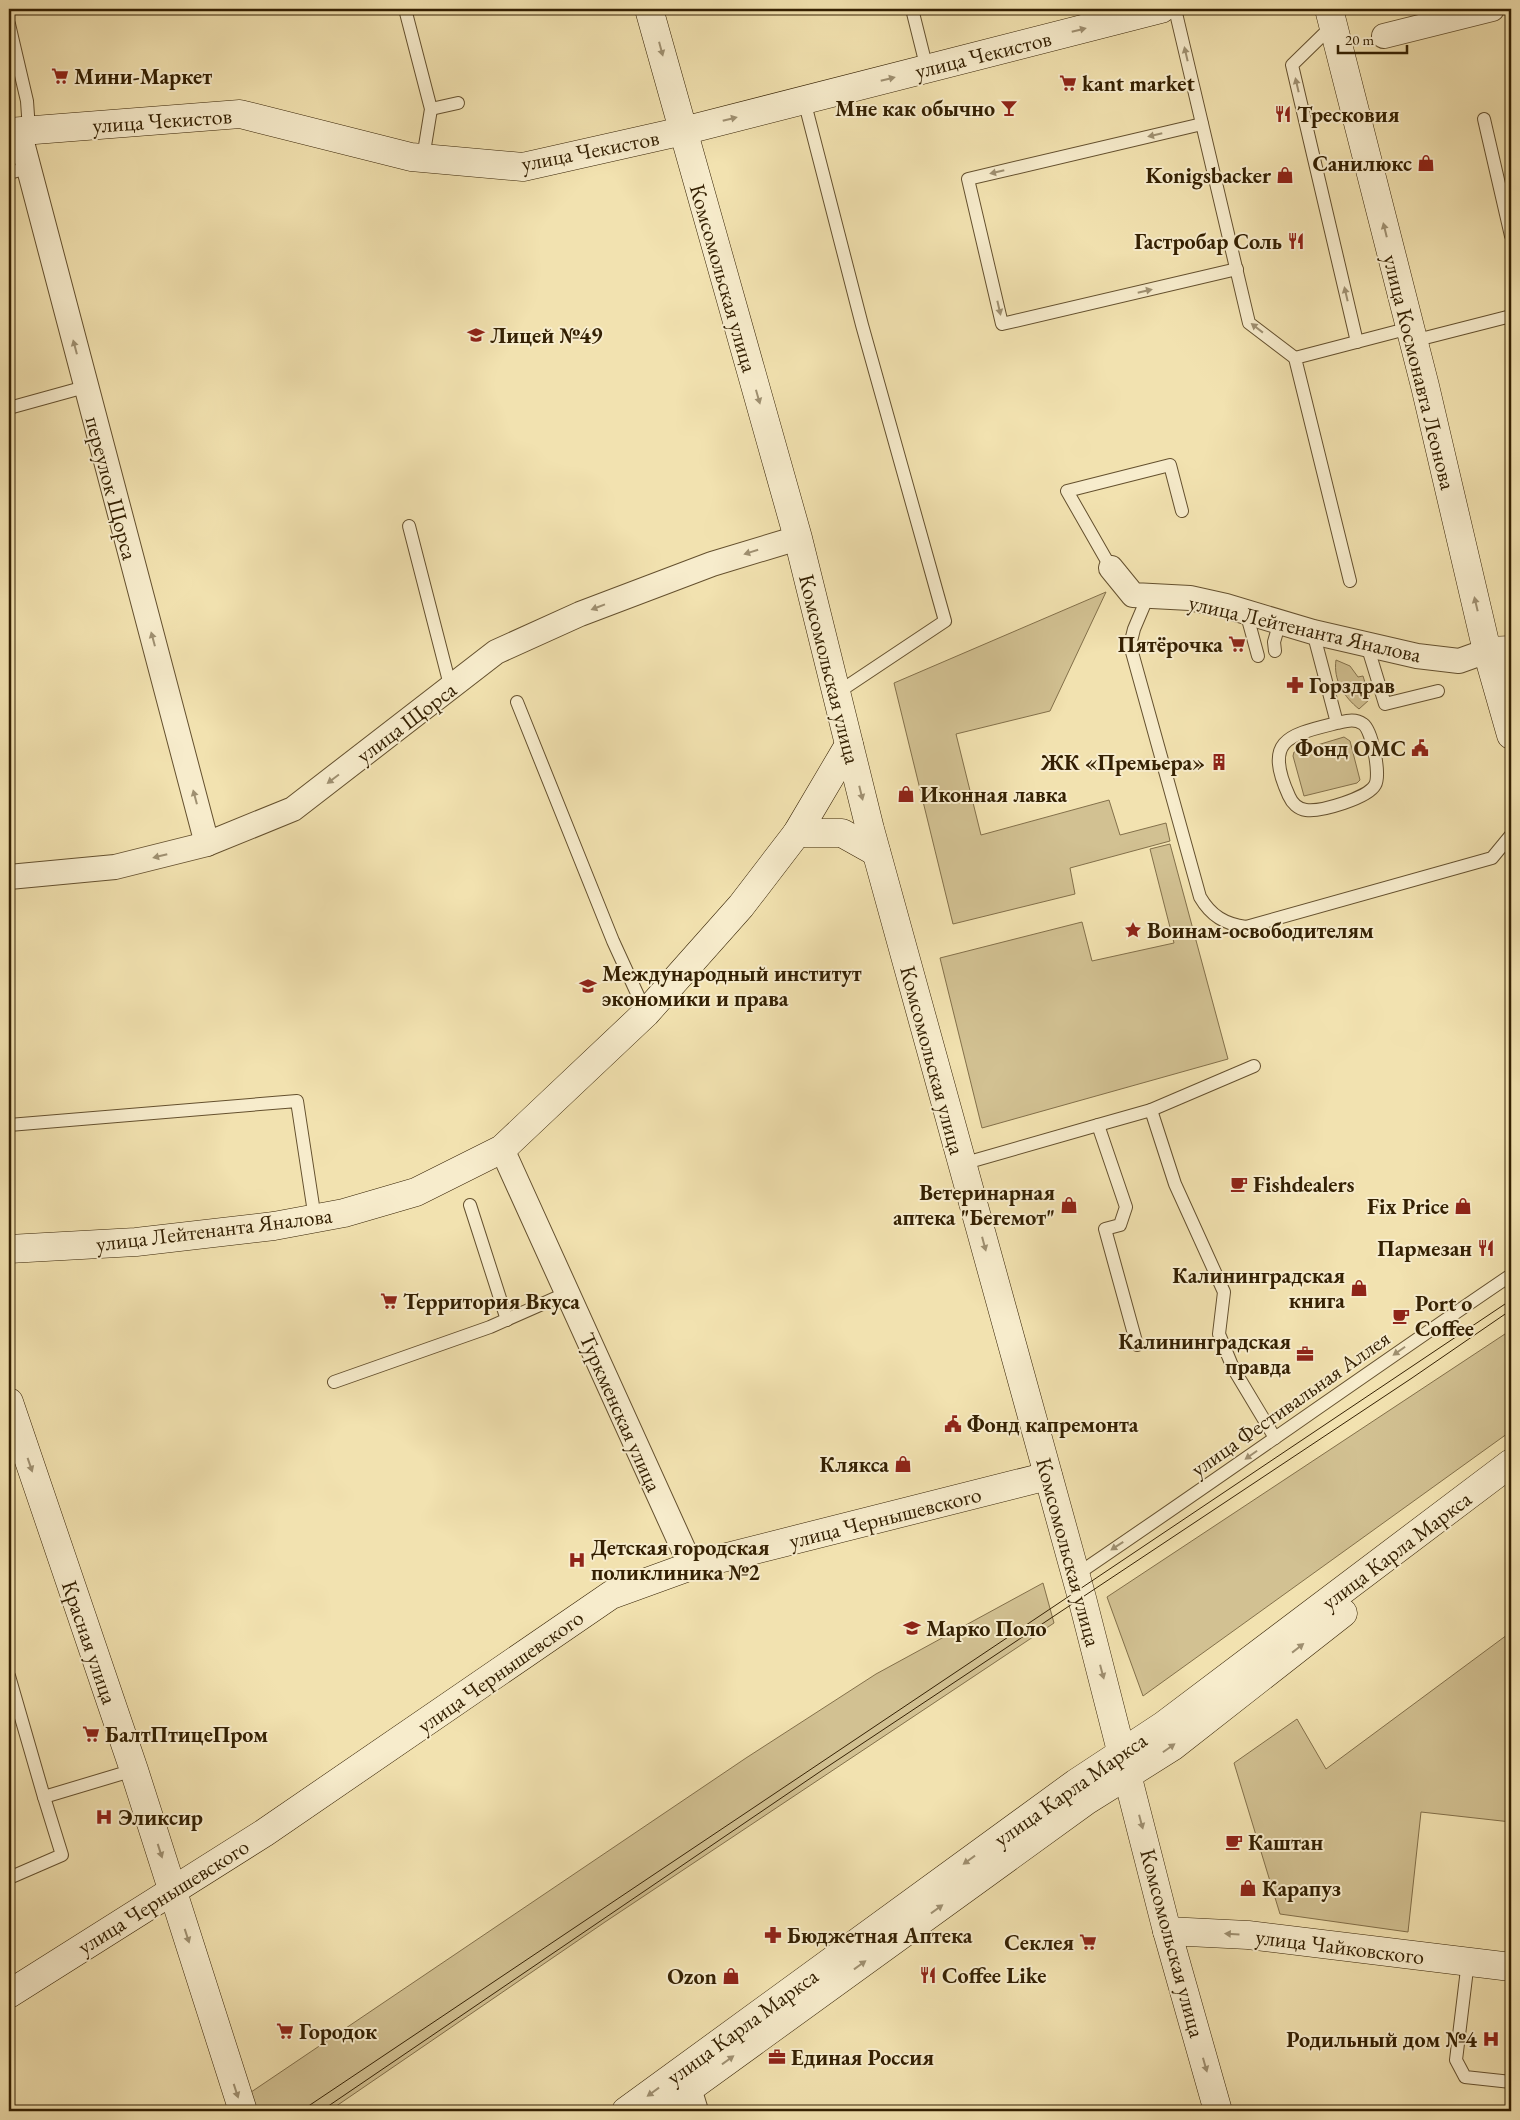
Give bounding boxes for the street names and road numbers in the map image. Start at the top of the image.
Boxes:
street label: улица Чекистов [912,24,1054,85]
street label: улица Чекистов [91,101,233,140]
street label: улица Чекистов [519,123,661,178]
street label: Комсомольская улица [683,181,764,376]
street label: улица Космонавта Леонова [1376,251,1463,493]
street label: переулок Щорса [78,413,145,563]
street label: Комсомольская улица [792,571,867,767]
street label: улица Лейтенанта Яналова [1186,588,1424,669]
street label: улица Щорса [350,675,462,770]
street label: Комсомольская улица [893,962,972,1158]
street label: улица Лейтенанта Яналова [94,1201,334,1258]
street label: улица Фестивальная Аллея [1185,1323,1396,1483]
street label: Туркменская улица [572,1328,669,1496]
street label: Комсомольская улица [1029,1454,1108,1650]
street label: улица Чернышевского [786,1480,984,1555]
street label: улица Карла Маркса [1315,1484,1477,1616]
street label: Красная улица [55,1577,124,1708]
street label: улица Чернышевского [411,1603,589,1740]
street label: улица Карла Маркса [988,1726,1153,1853]
street label: улица Чернышевского [72,1832,255,1961]
street label: Комсомольская улица [1133,1845,1212,2041]
street label: улица Чайковского [1254,1922,1426,1971]
street label: улица Карла Маркса [661,1961,824,2091]

